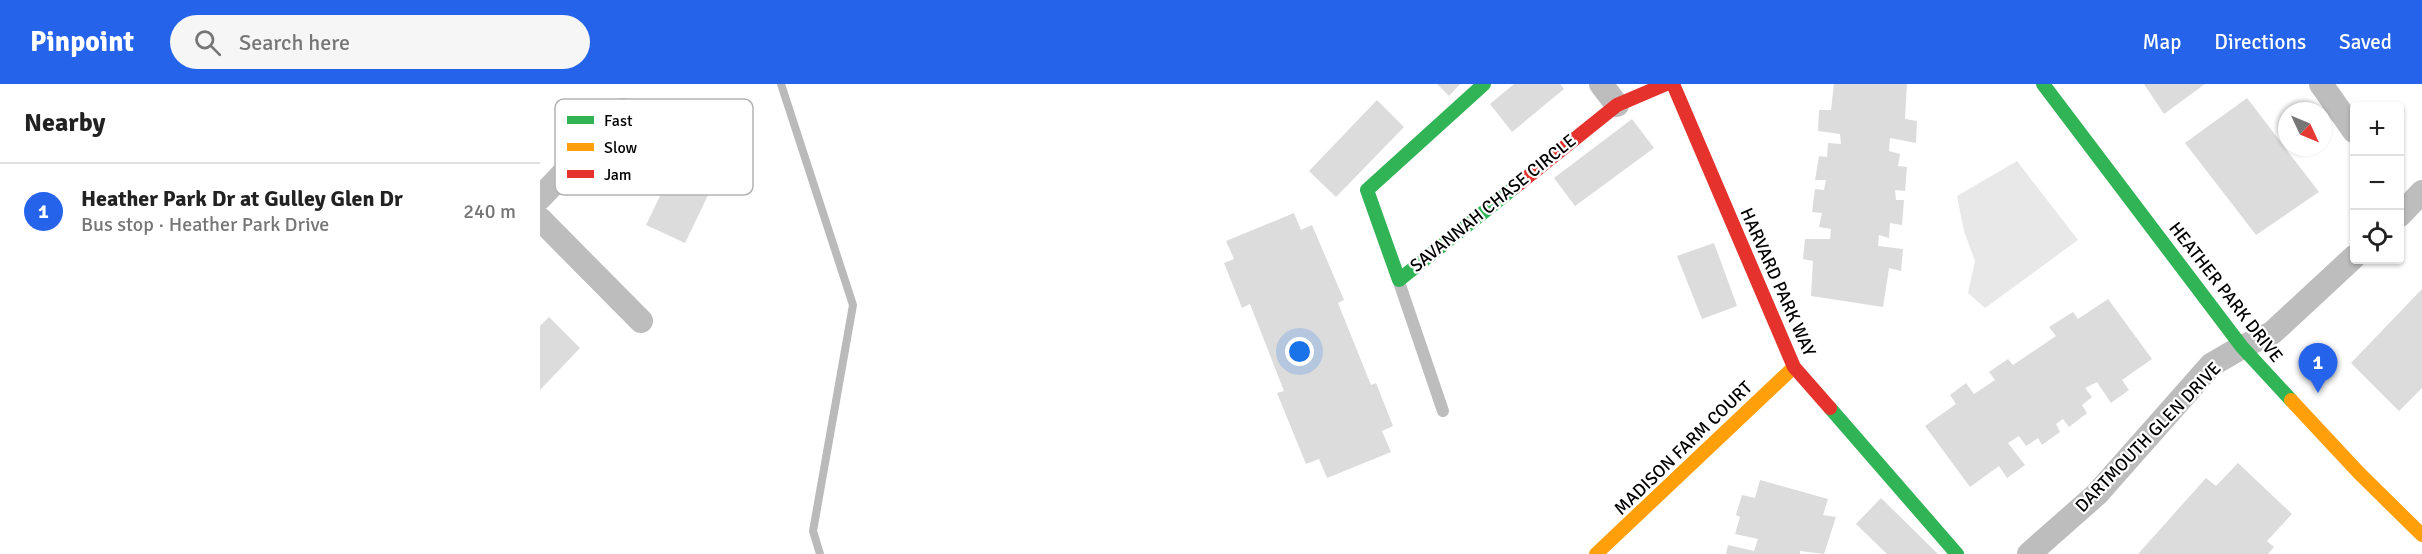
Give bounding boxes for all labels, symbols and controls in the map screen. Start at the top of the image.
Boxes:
search box [170,15,590,69]
text: Pinpoint [30,25,134,59]
icon: search [191,26,224,59]
text: Search here [239,29,350,56]
text: Map [2143,29,2181,55]
text: Directions [2214,29,2306,55]
text: Saved [2339,29,2392,55]
legend [555,99,753,195]
north arrow [2278,102,2332,156]
map controls [2350,102,2404,264]
button: + [2350,102,2404,156]
text: Nearby [24,107,105,139]
text: Fast [604,111,633,131]
street label: SAVANNAH CHASE CIRCLE [1406,129,1580,277]
text: Slow [604,138,638,158]
button: − [2350,156,2404,210]
text: Jam [604,165,632,185]
text: Heather Park Dr at Gulley Glen Dr [81,185,403,212]
text: 1 [38,199,49,224]
text: 240 m [463,199,516,224]
street label: HARVARD PARK WAY [1735,204,1821,360]
button: locate [2350,210,2404,264]
text: Bus stop · Heather Park Drive [81,212,329,237]
street label: HEATHER PARK DRIVE [2164,217,2288,367]
your location [1285,337,1314,366]
pin: 1 [2298,344,2338,393]
street label: DARTMOUTH GLEN DRIVE [2070,357,2226,517]
street label: MADISON FARM COURT [1609,376,1757,520]

